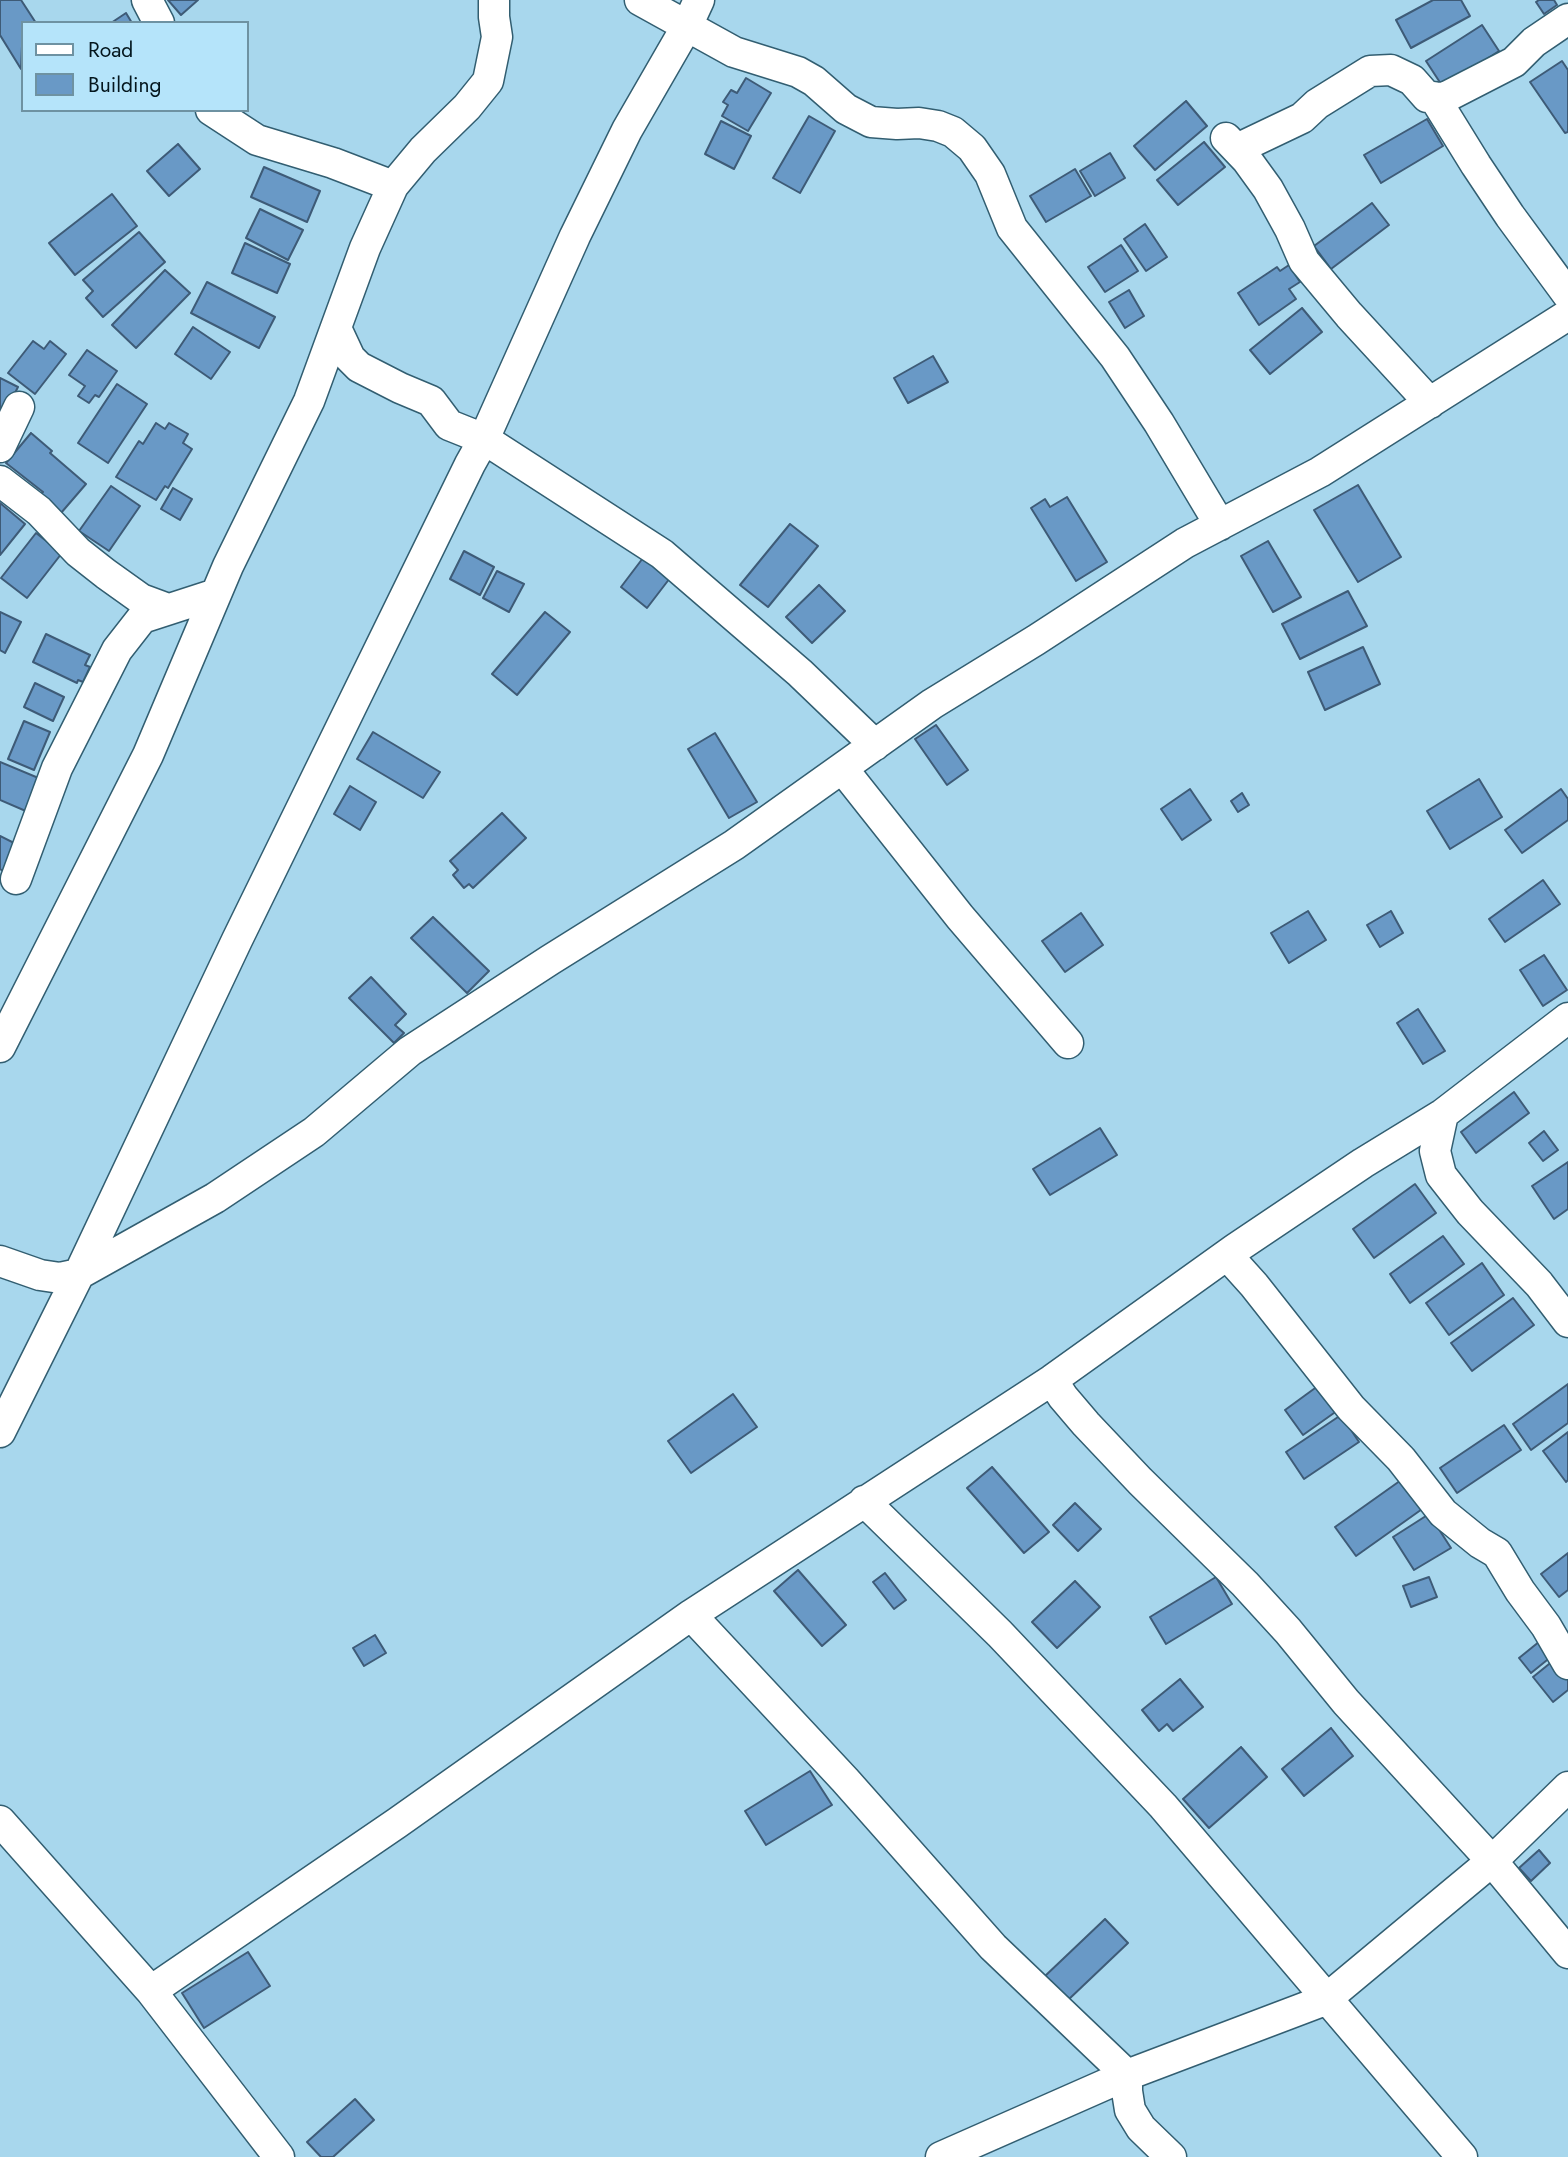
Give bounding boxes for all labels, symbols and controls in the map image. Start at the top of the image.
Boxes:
legend [21,21,248,112]
text: Road [88,35,133,65]
text: Building [88,70,161,100]

